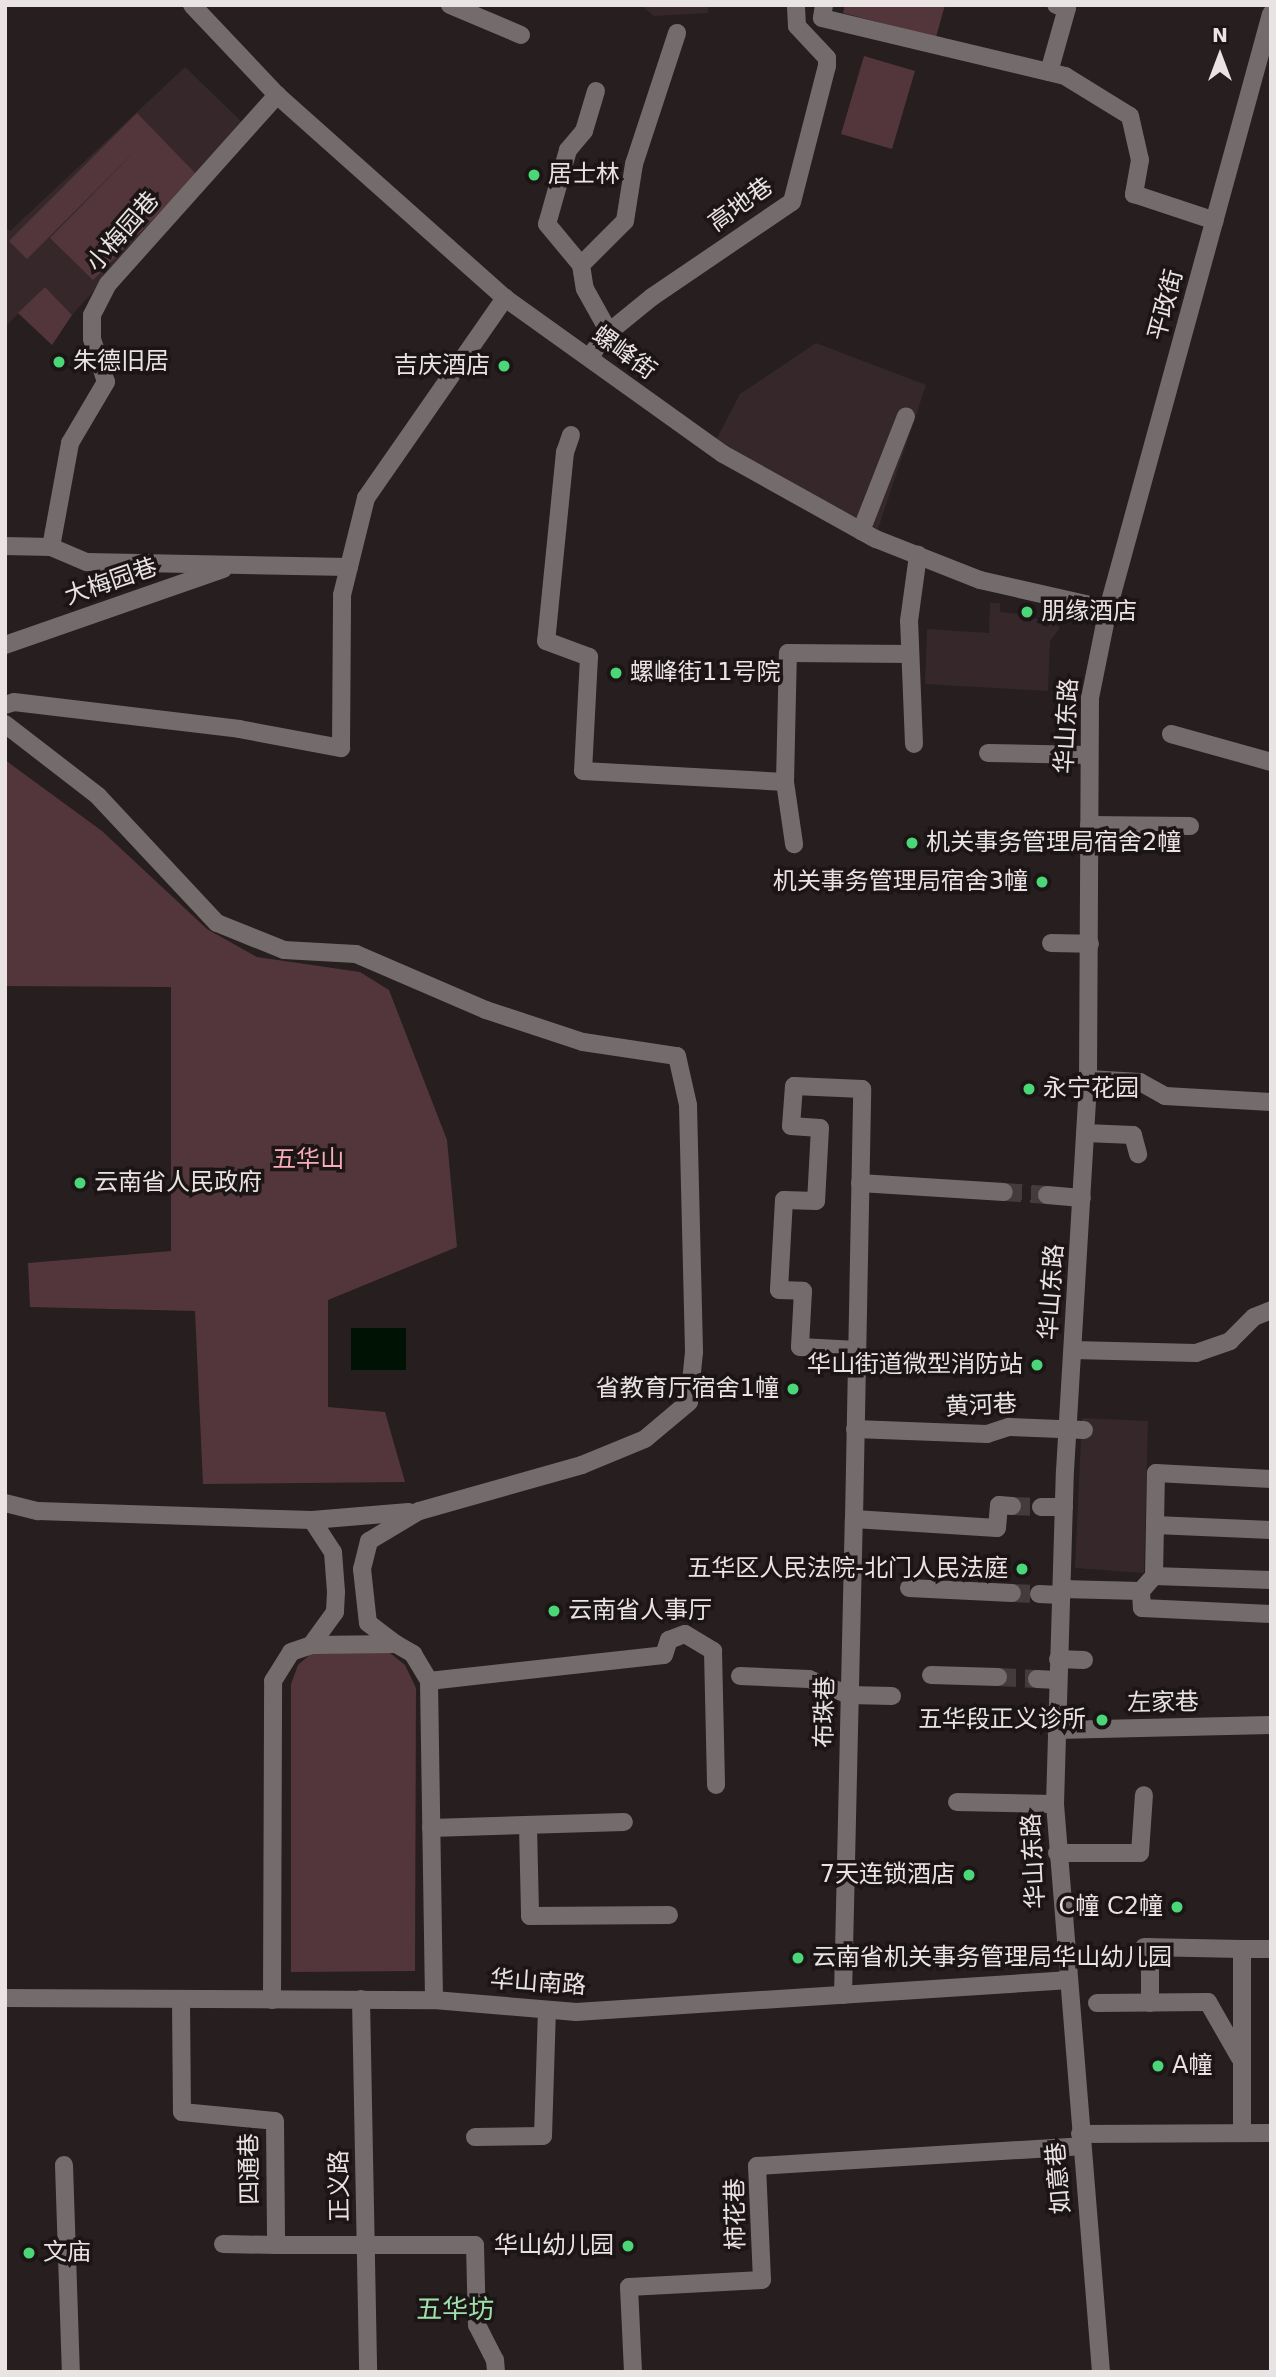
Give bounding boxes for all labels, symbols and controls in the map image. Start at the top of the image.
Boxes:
north arrow [1185,21,1255,91]
text: N [1212,24,1228,46]
place label: 居士林 [548,161,620,189]
marker: 居士林 [526,167,542,183]
street label: 高地巷 [703,172,779,238]
street label: 小梅园巷 [81,186,165,278]
street label: 平政街 [1143,266,1189,344]
street label: 螺峰街 [586,320,662,386]
place label: 朱德旧居 [73,348,169,376]
place label: 吉庆酒店 [394,352,490,380]
marker: 朱德旧居 [51,354,67,370]
marker: 吉庆酒店 [496,358,512,374]
street label: 大梅园巷 [61,553,161,611]
place label: 朋缘酒店 [1041,598,1137,626]
marker: 朋缘酒店 [1019,604,1035,620]
place label: 螺峰街11号院 [630,659,781,687]
marker: 螺峰街11号院 [608,665,624,681]
street label: 华山东路 [1050,677,1084,775]
place label: 机关事务管理局宿舍2幢 [926,829,1181,857]
marker: 机关事务管理局宿舍2幢 [904,835,920,851]
place label: 机关事务管理局宿舍3幢 [773,868,1028,896]
marker: 机关事务管理局宿舍3幢 [1034,874,1050,890]
place label: 永宁花园 [1043,1075,1139,1103]
marker: 永宁花园 [1021,1081,1037,1097]
park label: 五华山 [272,1146,344,1174]
place label: 云南省人民政府 [94,1169,262,1197]
marker: 云南省人民政府 [72,1175,88,1191]
street label: 华山东路 [1034,1243,1070,1341]
place label: 华山街道微型消防站 [807,1351,1023,1379]
marker: 华山街道微型消防站 [1029,1357,1045,1373]
place label: 省教育厅宿舍1幢 [596,1375,779,1403]
marker: 省教育厅宿舍1幢 [785,1381,801,1397]
street label: 黄河巷 [944,1390,1018,1422]
place label: 五华区人民法院-北门人民法庭 [687,1555,1008,1583]
marker: 五华区人民法院-北门人民法庭 [1014,1561,1030,1577]
place label: 云南省人事厅 [568,1597,712,1625]
marker: 云南省人事厅 [546,1603,562,1619]
street label: 布珠巷 [810,1676,840,1748]
street label: 左家巷 [1127,1688,1199,1718]
place label: 五华段正义诊所 [918,1706,1086,1734]
marker: 五华段正义诊所 [1092,1710,1112,1730]
street label: 华山东路 [1017,1812,1051,1910]
place label: 7天连锁酒店 [820,1861,955,1889]
marker: 7天连锁酒店 [961,1867,977,1883]
place label: C幢 C2幢 [1059,1893,1163,1921]
marker: C幢 C2幢 [1169,1899,1185,1915]
place label: 云南省机关事务管理局华山幼儿园 [812,1944,1172,1972]
marker: 云南省机关事务管理局华山幼儿园 [790,1950,806,1966]
street label: 华山南路 [489,1965,587,2001]
place label: A幢 [1172,2052,1212,2080]
marker: A幢 [1150,2058,1166,2074]
street label: 四通巷 [235,2133,265,2205]
street label: 如意巷 [1042,2141,1076,2215]
street label: 正义路 [325,2150,355,2222]
street label: 柿花巷 [721,2178,751,2250]
place label: 华山幼儿园 [494,2232,614,2260]
marker: 华山幼儿园 [620,2238,636,2254]
place label: 文庙 [43,2239,91,2267]
marker: 文庙 [21,2245,37,2261]
district label: 五华坊 [416,2294,494,2326]

